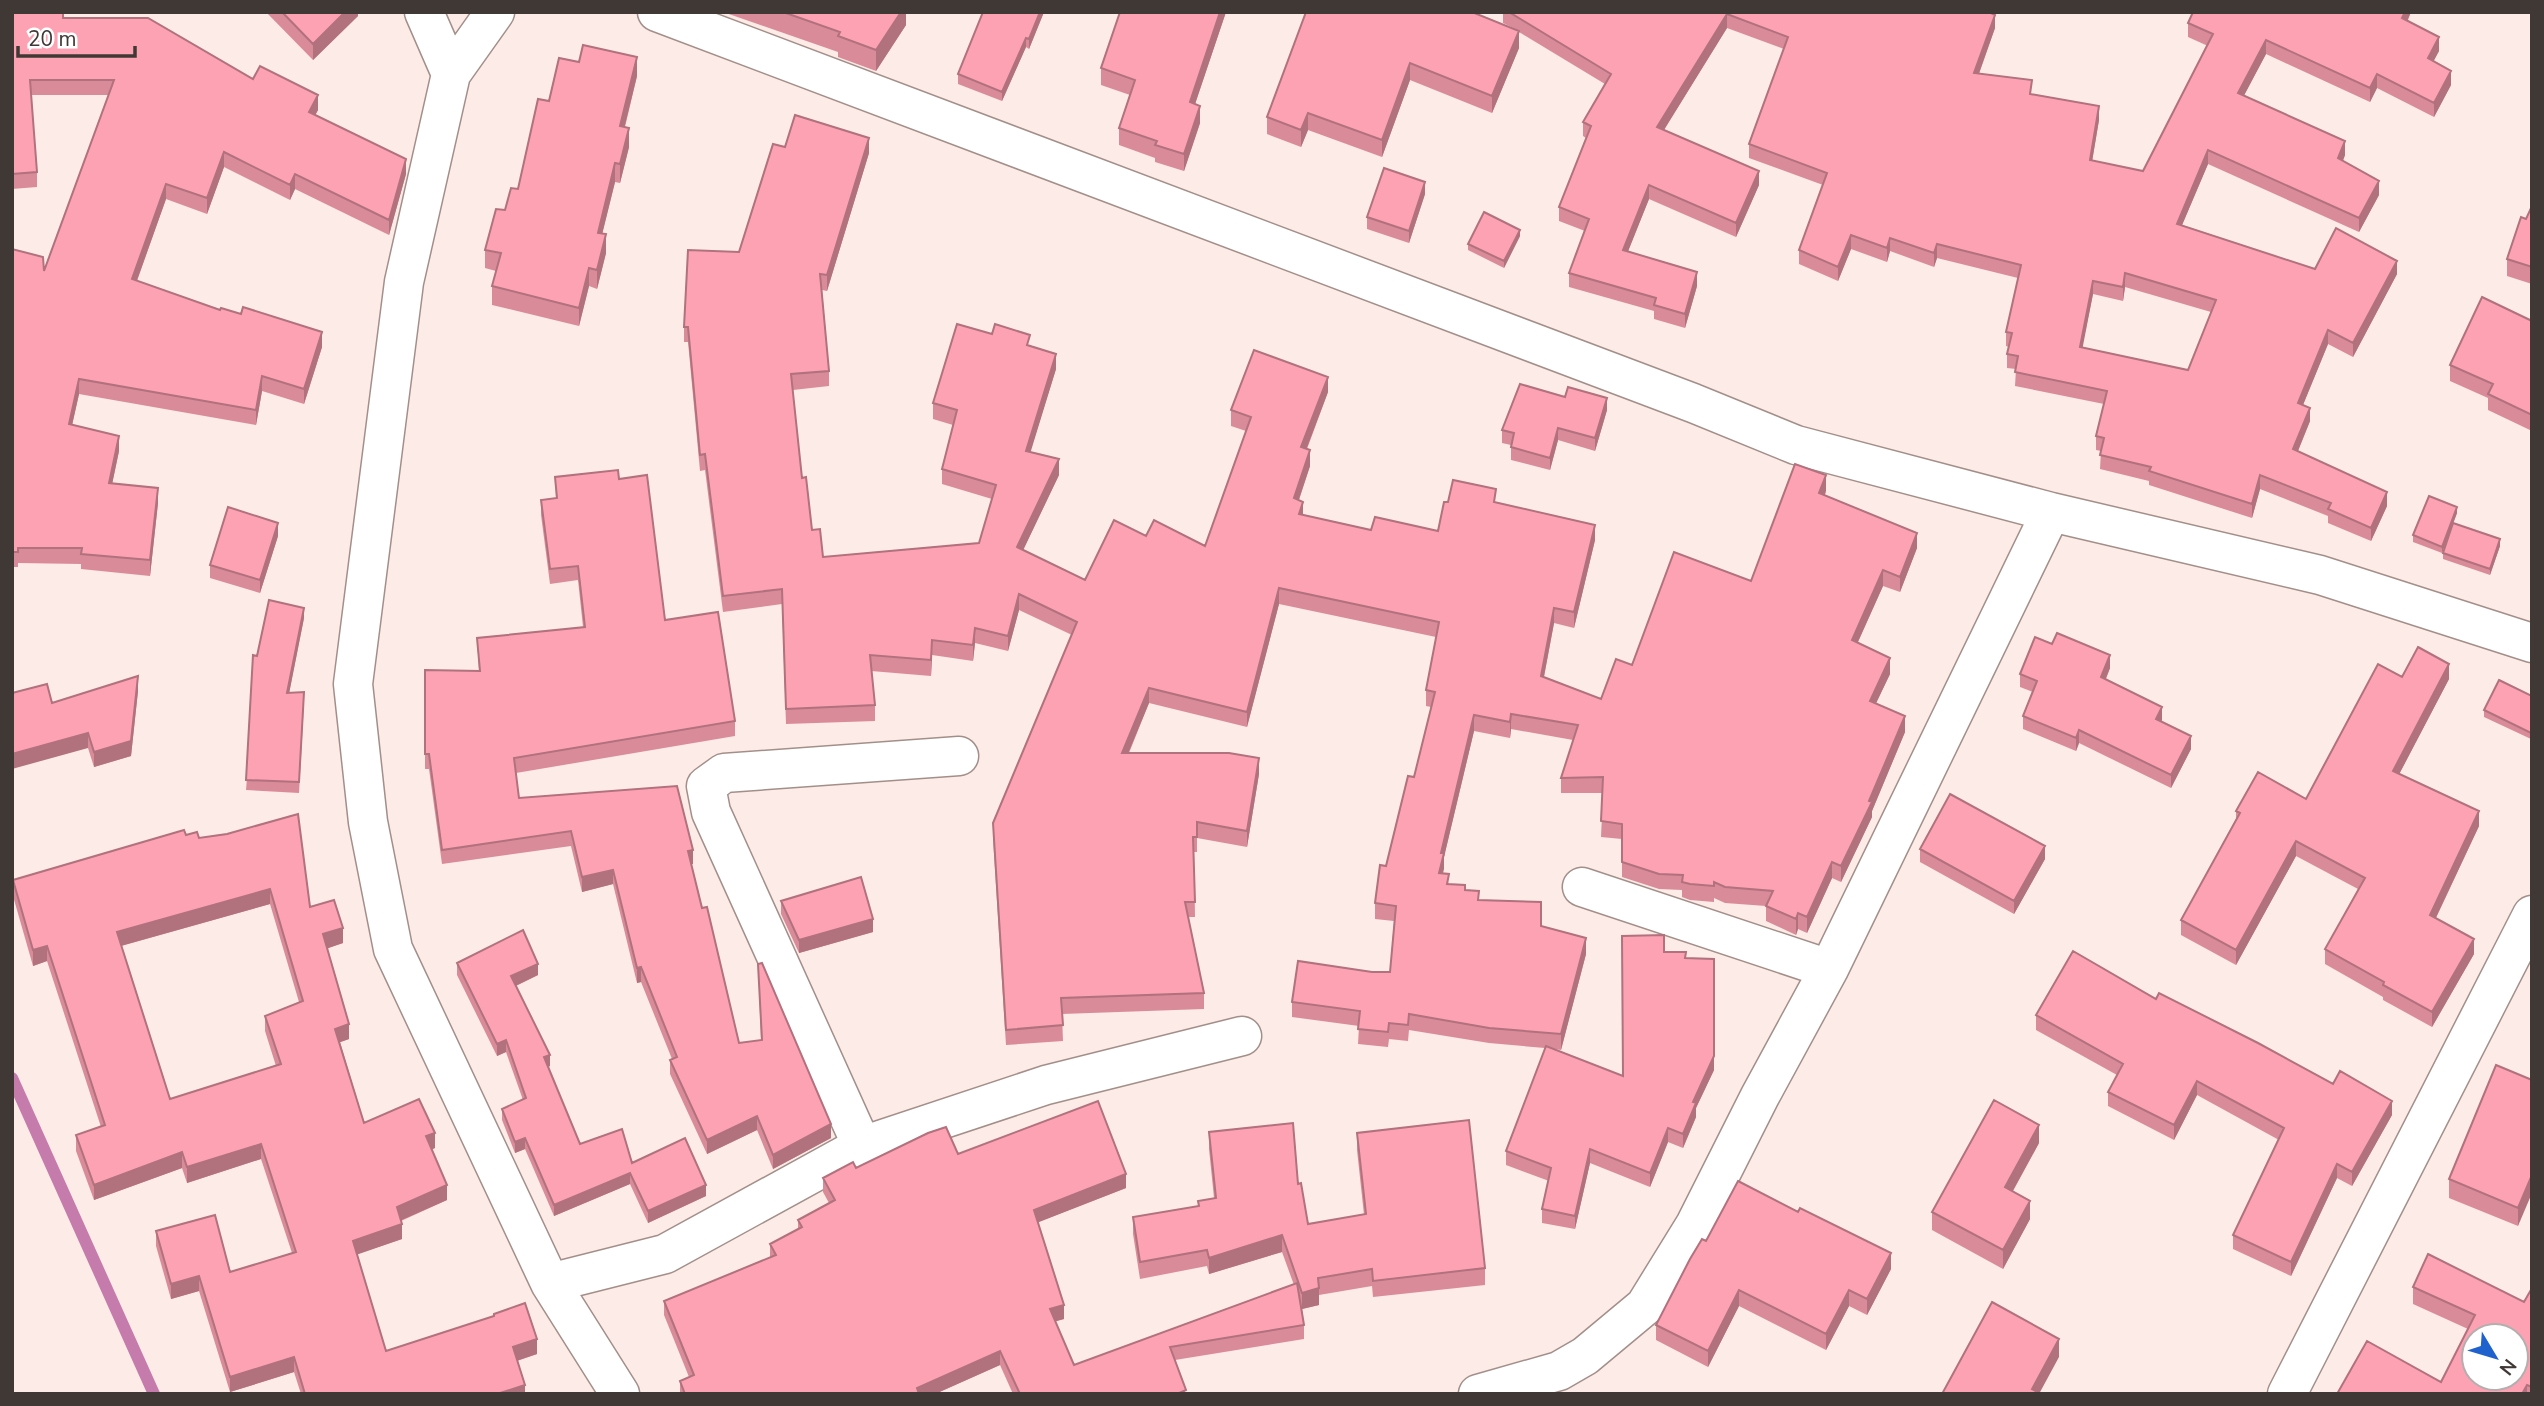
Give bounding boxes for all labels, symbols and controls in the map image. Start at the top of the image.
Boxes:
scale bar [18,14,135,58]
text: 20 m [28,25,77,53]
north arrow [2460,1322,2530,1392]
text: N [2493,1353,2522,1380]

